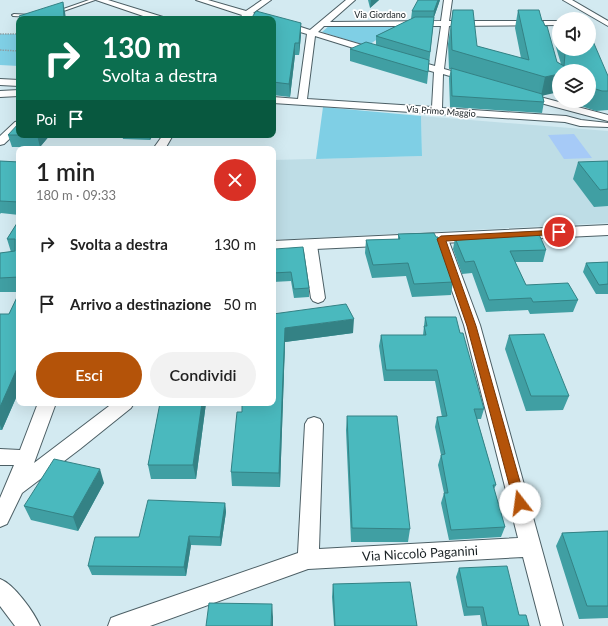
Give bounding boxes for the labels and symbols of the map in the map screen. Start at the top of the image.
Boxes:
street label: Via Giordano [354,9,406,20]
street label: Via Primo Maggio [406,103,476,119]
pin [542,215,576,249]
position arrow [499,482,541,524]
street label: Via Niccolò Paganini [362,542,478,564]

